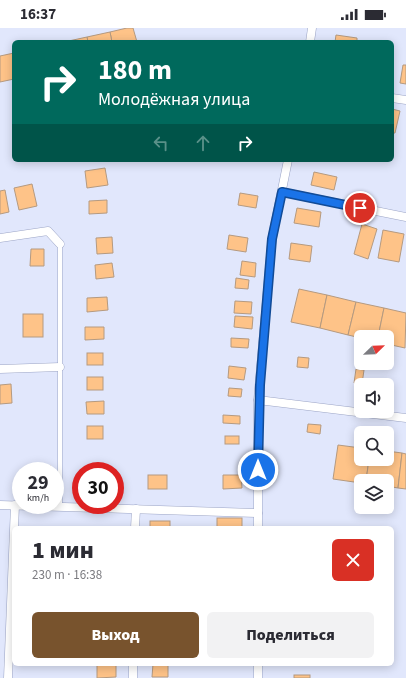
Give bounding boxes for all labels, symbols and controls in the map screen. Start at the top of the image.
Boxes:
text: 16:37 [20,4,56,25]
text: 180 m [98,50,172,90]
icon: right [32,56,84,108]
text: Молодёжная улица [98,87,250,112]
icon: left [150,132,172,154]
icon: ahead [192,132,214,154]
icon: right [234,132,256,154]
pin [343,191,377,225]
icon: arrive [349,197,371,219]
north arrow [354,330,394,370]
map controls [354,330,394,514]
button: sound [354,378,394,418]
button: search [354,426,394,466]
position arrow [237,449,279,491]
speed limit sign: 30 [72,462,124,514]
text: 29 [27,469,49,497]
button: layers [354,474,394,514]
text: km/h [27,491,49,505]
text: 1 мин [32,533,94,568]
button: close [332,539,374,581]
text: 230 m · 16:38 [32,566,102,584]
button: Выход [32,612,199,658]
button: Поделиться [207,612,374,658]

